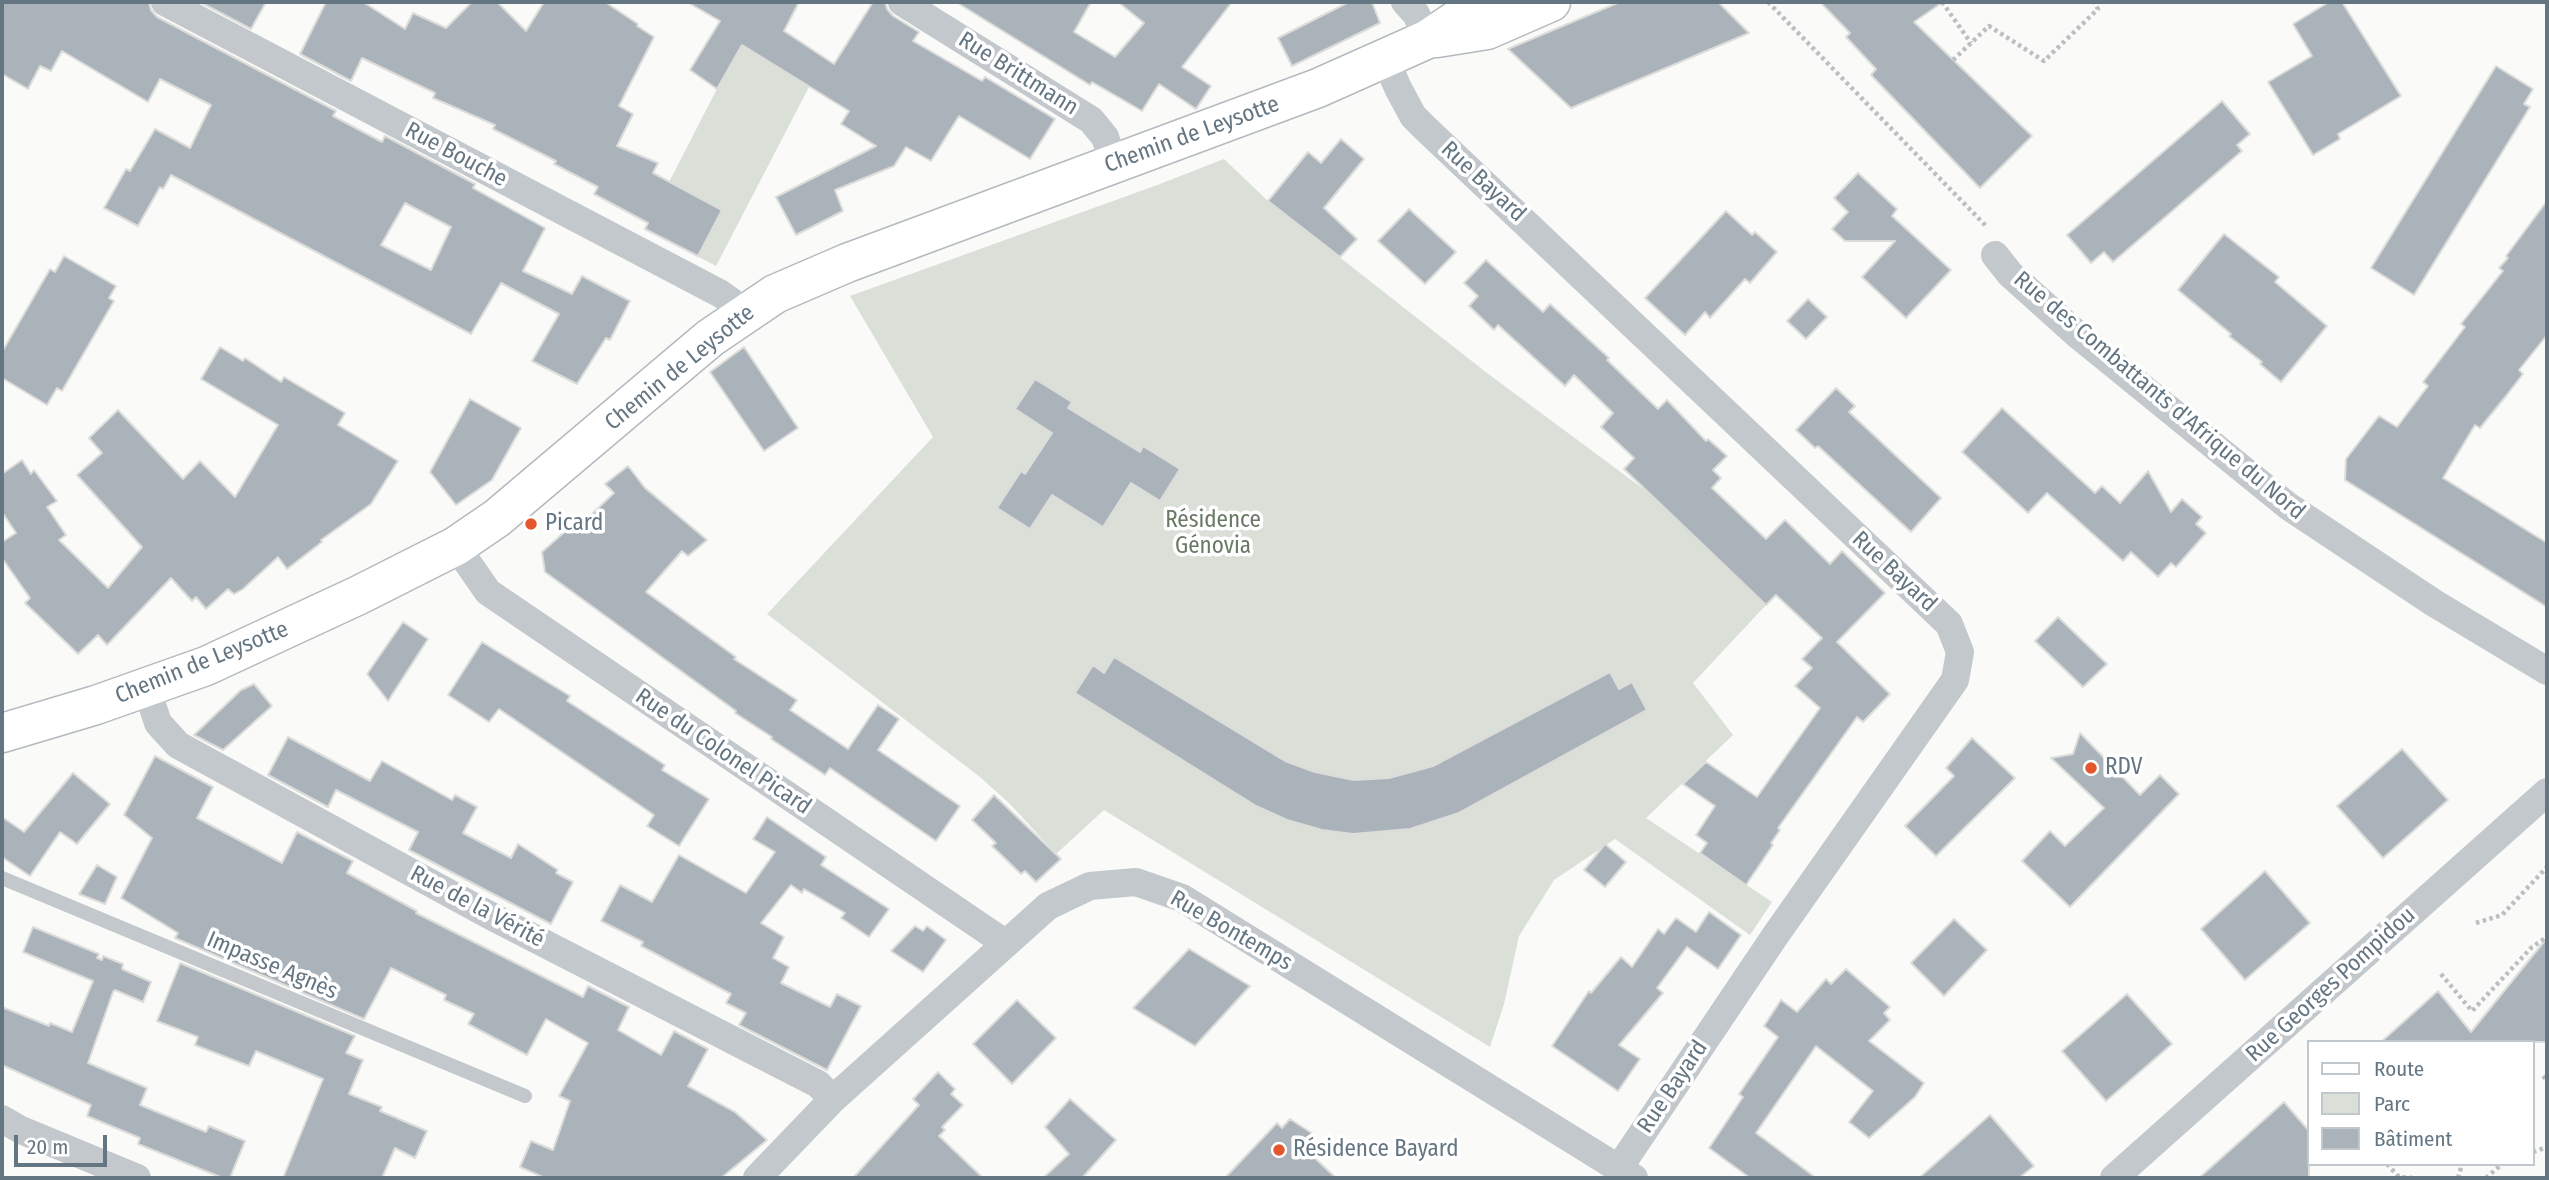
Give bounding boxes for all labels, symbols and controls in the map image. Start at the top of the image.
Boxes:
street label: Rue Brittmann [953,26,1083,122]
street label: Chemin de Leysotte [1101,91,1283,179]
street label: Rue Bouche [400,117,512,193]
street label: Rue Bayard [1435,136,1531,228]
street label: Rue des Combattants d'Afrique du Nord [2008,266,2310,526]
street label: Chemin de Leysotte [600,299,760,437]
park label: Résidence Génovia [1165,507,1261,561]
place label: Picard [545,510,603,538]
marker: Picard [523,516,539,532]
street label: Rue Bayard [1846,526,1942,618]
street label: Chemin de Leysotte [111,616,293,710]
street label: Rue du Colonel Picard [630,683,816,821]
place label: RDV [2105,754,2142,782]
marker: RDV [2083,760,2099,776]
street label: Rue de la Vérité [405,860,549,954]
street label: Rue Bontemps [1165,885,1297,977]
street label: Rue Georges Pompidou [2241,902,2421,1068]
street label: Impasse Agnès [203,926,341,1006]
street label: Rue Bayard [1632,1035,1714,1139]
legend [2308,1040,2535,1166]
text: Route [2374,1056,2424,1082]
text: Parc [2374,1091,2410,1117]
scale bar [18,1120,110,1164]
text: Bâtiment [2374,1126,2452,1152]
text: 20 m [27,1134,68,1160]
place label: Résidence Bayard [1293,1136,1459,1164]
marker: Résidence Bayard [1271,1142,1287,1158]

